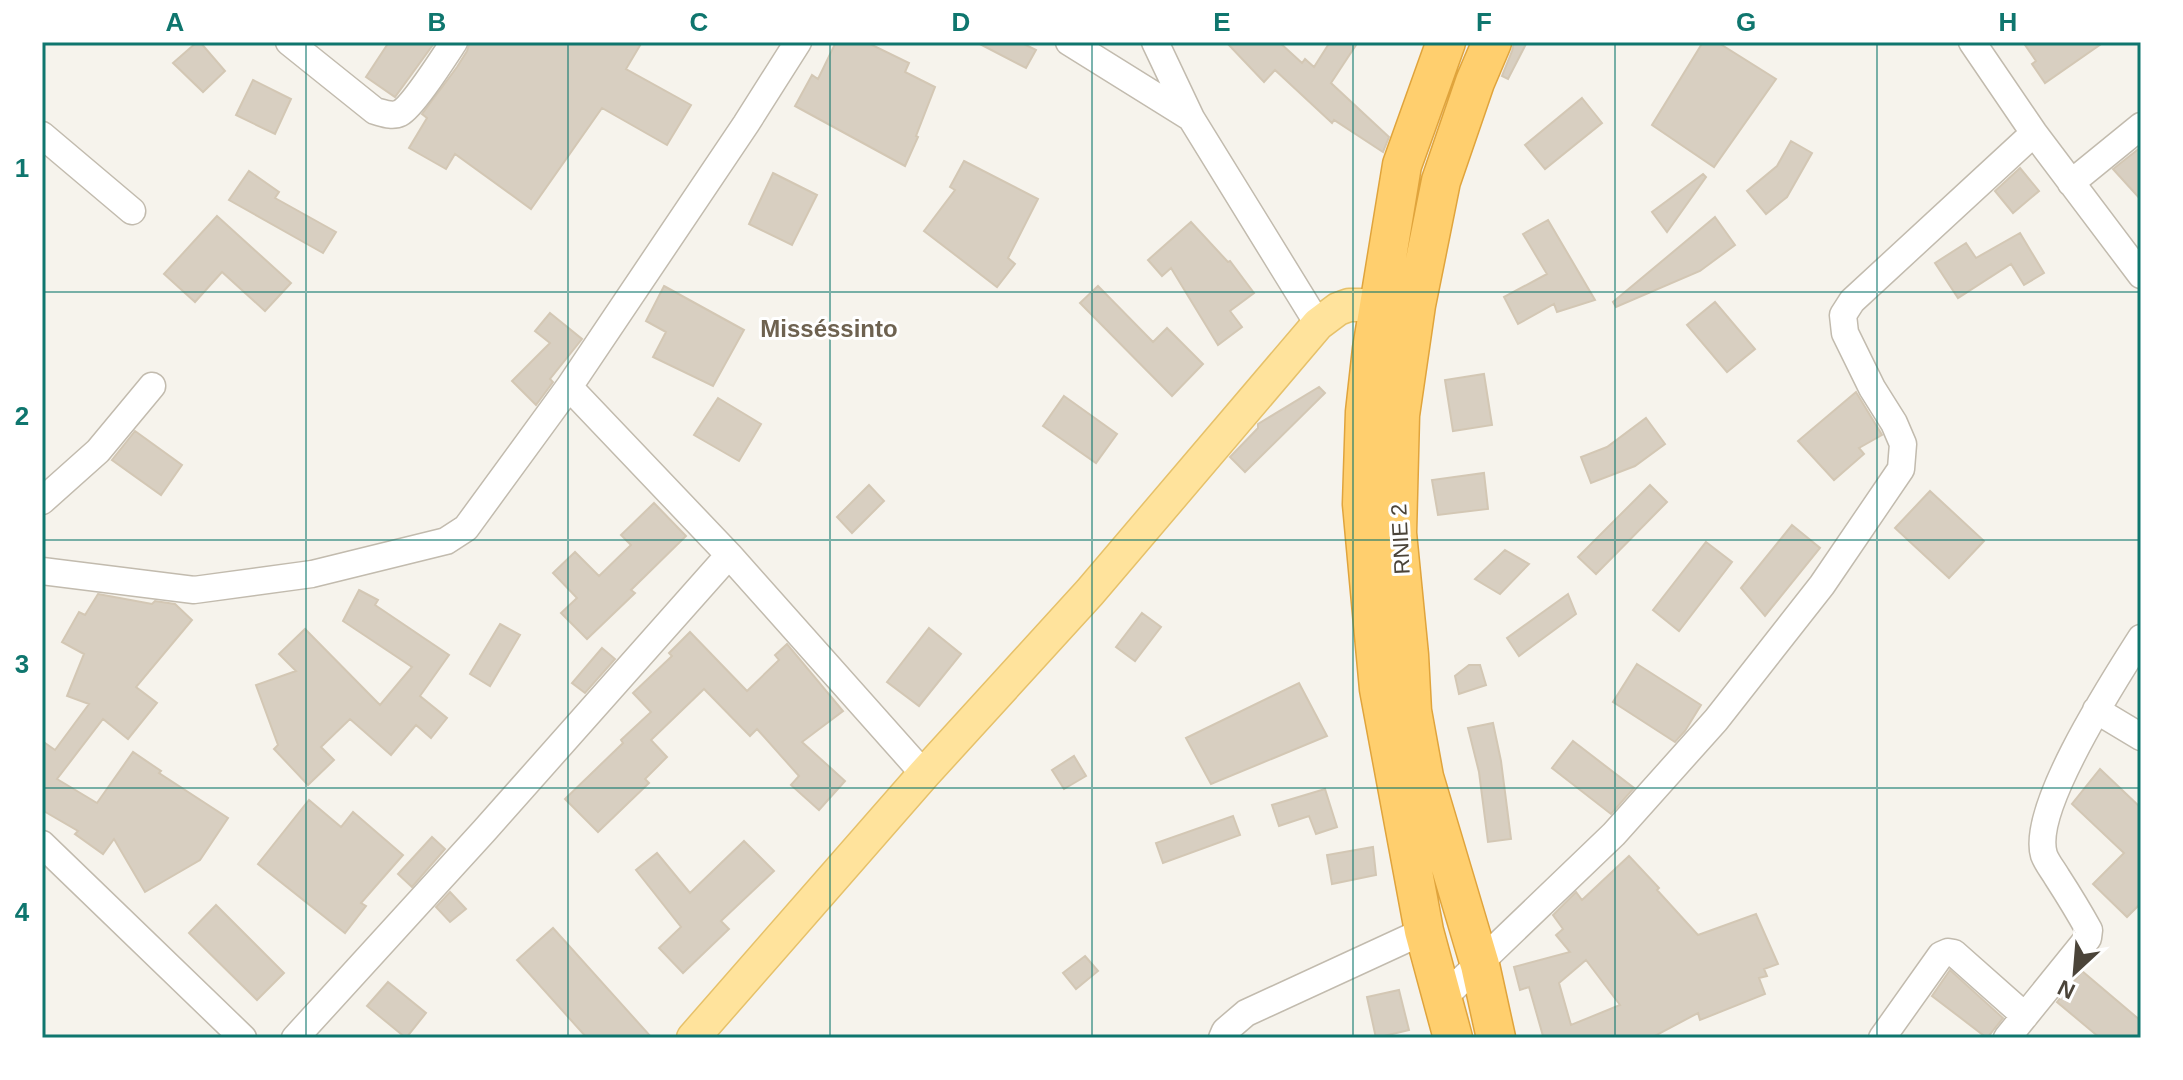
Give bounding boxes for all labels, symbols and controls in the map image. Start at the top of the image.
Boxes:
text: A [166,7,185,37]
text: B [428,7,446,37]
text: C [690,7,709,37]
text: D [952,7,970,37]
text: E [1213,7,1231,37]
text: F [1476,7,1492,37]
text: G [1736,7,1756,37]
text: H [1999,7,2017,37]
text: 1 [15,153,29,183]
district label: Misséssinto [760,315,898,342]
text: 2 [15,401,29,431]
street label: RNIE 2 [1386,503,1415,575]
text: 3 [15,649,29,679]
text: 4 [15,897,30,927]
north arrow [2035,932,2115,1012]
text: N [2054,975,2079,1004]

